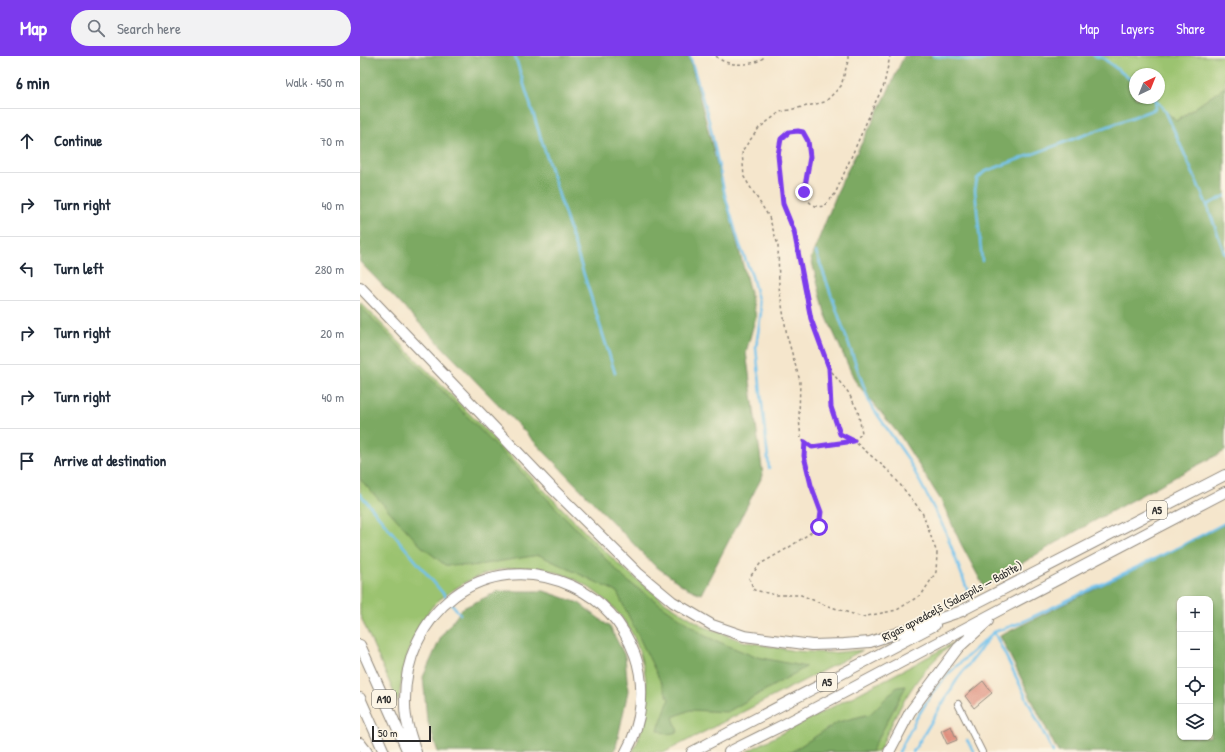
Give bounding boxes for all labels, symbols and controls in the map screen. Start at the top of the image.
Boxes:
search box [71,10,351,46]
text: Map [20,15,47,41]
icon: search [85,17,107,39]
text: Search here [117,18,181,39]
text: Map [1079,19,1099,38]
text: Layers [1121,19,1154,38]
text: Share [1176,19,1205,38]
north arrow [1129,68,1165,104]
text: 6 min [16,71,50,94]
text: Walk · 450 m [285,73,344,91]
icon: ahead [16,130,38,152]
text: Continue [54,130,102,151]
text: 70 m [320,132,344,150]
route end [795,183,813,201]
icon: right [16,194,38,216]
text: Turn right [54,194,110,215]
text: 40 m [321,196,344,214]
icon: left [16,258,38,280]
text: Turn left [54,258,104,279]
text: 280 m [315,260,344,278]
icon: right [16,322,38,344]
text: Turn right [54,322,110,343]
text: 20 m [320,324,344,342]
icon: right [16,386,38,408]
text: Turn right [54,386,110,407]
text: 40 m [321,388,344,406]
icon: arrive [16,450,38,472]
text: Arrive at destination [54,450,166,471]
road number: A5 [1147,501,1167,519]
route start [810,518,828,536]
street label: Rīgas apvedceļš (Salaspils — Babīte) [879,557,1025,645]
map controls [1177,596,1213,740]
button: + [1177,596,1213,632]
button: − [1177,632,1213,668]
button: locate [1177,668,1213,704]
road number: A5 [817,673,837,691]
road number: A10 [372,690,396,708]
button: layers [1177,704,1213,740]
scale bar [372,724,431,743]
text: 50 m [378,726,398,740]

